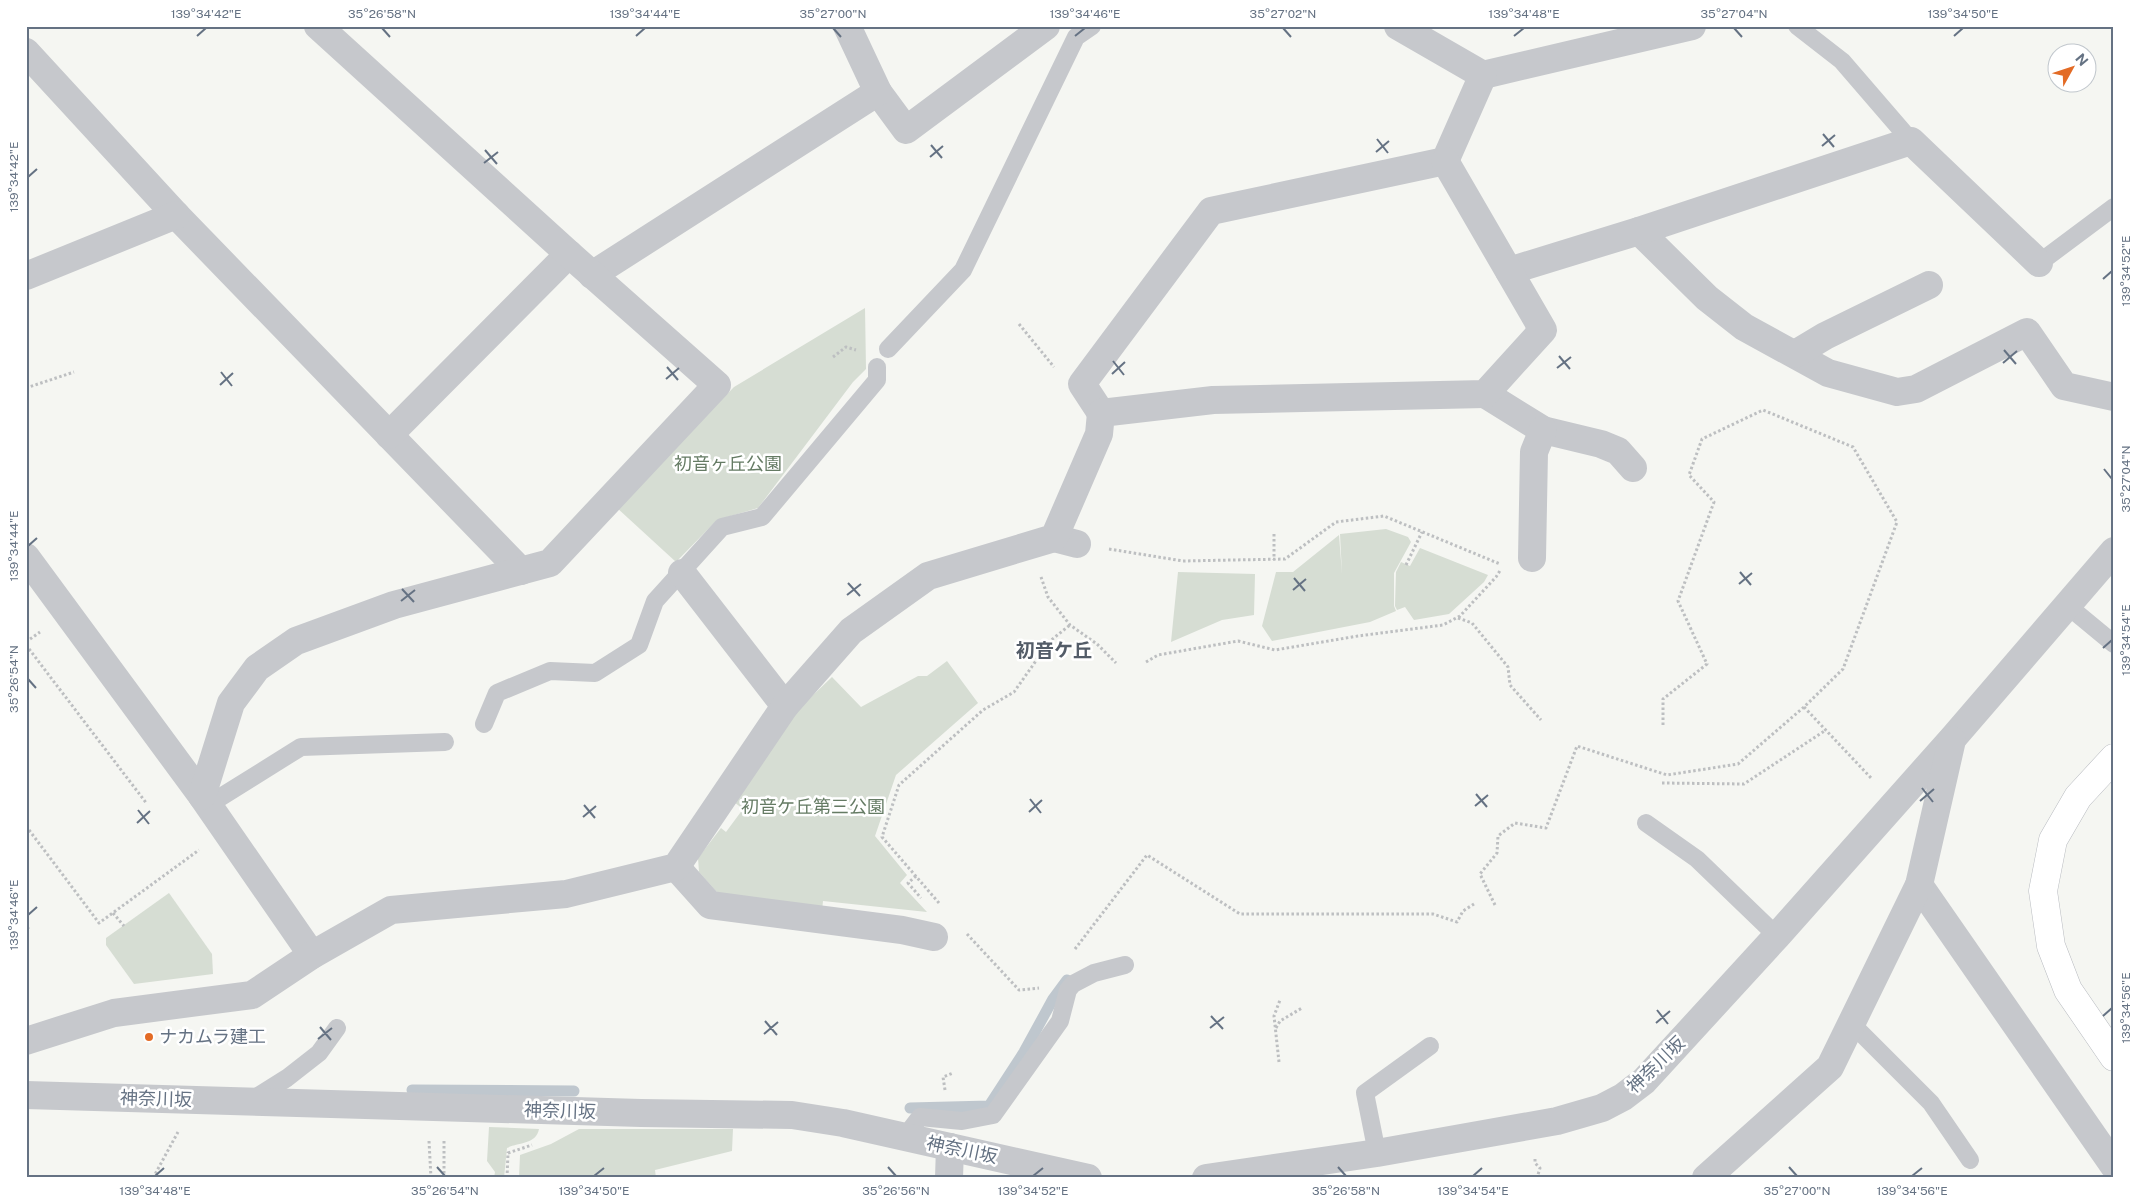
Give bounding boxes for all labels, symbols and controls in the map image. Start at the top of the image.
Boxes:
text: 139°34'42"E [171,7,241,21]
text: 35°26'58"N [348,7,416,21]
text: 139°34'44"E [609,7,681,21]
text: 35°27'00"N [800,7,866,21]
text: 139°34'46"E [1049,7,1121,21]
text: 35°27'02"N [1250,7,1316,21]
text: 139°34'48"E [1488,7,1560,21]
text: 35°27'04"N [1700,7,1768,21]
text: 139°34'50"E [1927,7,1999,21]
north arrow [2048,42,2098,92]
text: N [2072,50,2092,69]
text: 139°34'42"E [7,142,21,212]
text: 139°34'52"E [2119,236,2133,306]
text: 35°27'04"N [2119,445,2133,513]
park label: 初音ヶ丘公園 [674,453,782,474]
text: 139°34'44"E [7,510,21,582]
text: 139°34'54"E [2119,604,2133,676]
district label: 初音ケ丘 [1016,639,1092,661]
text: 35°26'54"N [7,645,21,713]
park label: 初音ケ丘第三公園 [741,796,885,817]
text: 139°34'46"E [7,879,21,951]
text: 139°34'56"E [2119,972,2133,1044]
place label: ナカムラ建工 [159,1026,266,1047]
marker: ナカムラ建工 [143,1031,155,1043]
street label: 神奈川坂 [1622,1032,1689,1097]
street label: 神奈川坂 [120,1087,192,1110]
street label: 神奈川坂 [524,1099,596,1122]
street label: 神奈川坂 [925,1132,1000,1167]
text: 139°34'48"E [119,1184,191,1198]
text: 35°26'54"N [411,1184,479,1198]
text: 139°34'50"E [558,1184,630,1198]
text: 35°26'56"N [862,1184,930,1198]
text: 139°34'52"E [998,1184,1068,1198]
text: 35°26'58"N [1312,1184,1380,1198]
text: 139°34'54"E [1437,1184,1509,1198]
text: 35°27'00"N [1764,1184,1830,1198]
text: 139°34'56"E [1876,1184,1948,1198]

